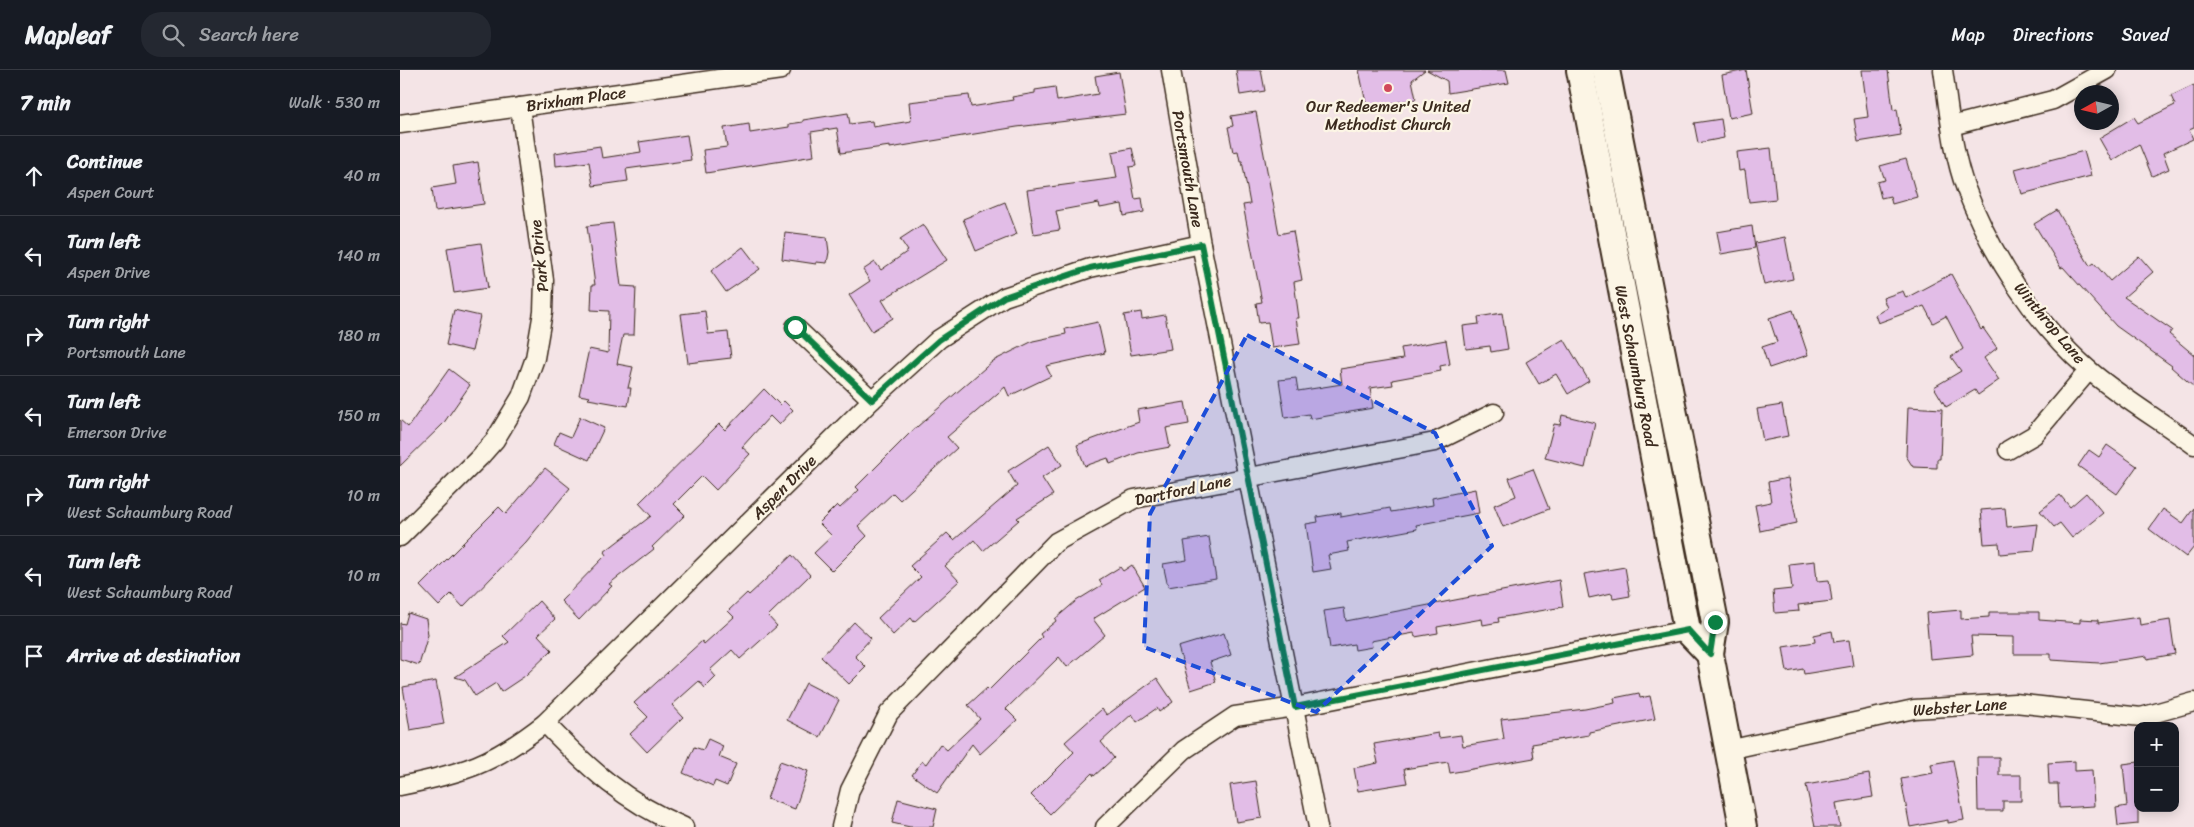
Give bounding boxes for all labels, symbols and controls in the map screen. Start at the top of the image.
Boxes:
search box [141,12,491,57]
text: Mapleaf [25,14,111,56]
text: Search here [199,18,299,51]
text: Map [1952,19,1985,51]
text: Directions [2013,19,2094,51]
text: Saved [2122,19,2169,51]
icon: search [159,21,187,49]
street label: Brixham Place [524,78,628,120]
marker: Our Redeemer's United Methodist Church [1382,82,1394,94]
text: 7 min [20,84,71,122]
north arrow [2074,85,2119,130]
text: Walk · 530 m [289,88,380,117]
place label: Our Redeemer's United Methodist Church [1306,92,1472,139]
street label: Portsmouth Lane [1163,108,1213,230]
text: Continue [67,145,143,178]
text: 40 m [343,161,380,190]
icon: ahead [20,162,48,190]
text: Aspen Court [67,178,155,207]
street label: Park Drive [521,218,557,294]
text: Turn left [67,225,140,258]
text: 140 m [337,241,380,270]
icon: left [20,242,48,270]
text: Aspen Drive [67,258,150,287]
street label: Winthrop Lane [2007,275,2093,371]
street label: West Schaumburg Road [1606,282,1666,451]
text: Turn right [67,305,149,338]
route start [784,316,807,339]
text: 180 m [337,321,380,350]
icon: right [20,322,48,350]
text: Portsmouth Lane [67,338,186,367]
text: Turn left [67,385,140,418]
text: 150 m [337,401,380,430]
icon: left [20,402,48,430]
text: Emerson Drive [67,418,167,447]
street label: Aspen Drive [744,447,824,527]
text: Turn right [67,465,149,498]
street label: Dartford Lane [1132,466,1234,514]
text: 10 m [347,481,380,510]
icon: right [20,482,48,510]
text: West Schaumburg Road [67,498,232,527]
text: Turn left [67,545,140,578]
text: 10 m [347,561,380,590]
icon: left [20,562,48,590]
text: West Schaumburg Road [67,578,232,607]
route end [1704,611,1727,634]
text: Arrive at destination [67,639,240,672]
icon: arrive [20,642,48,670]
street label: Webster Lane [1912,689,2008,725]
map controls [2134,722,2179,812]
button: + [2134,722,2179,767]
button: − [2134,767,2179,812]

